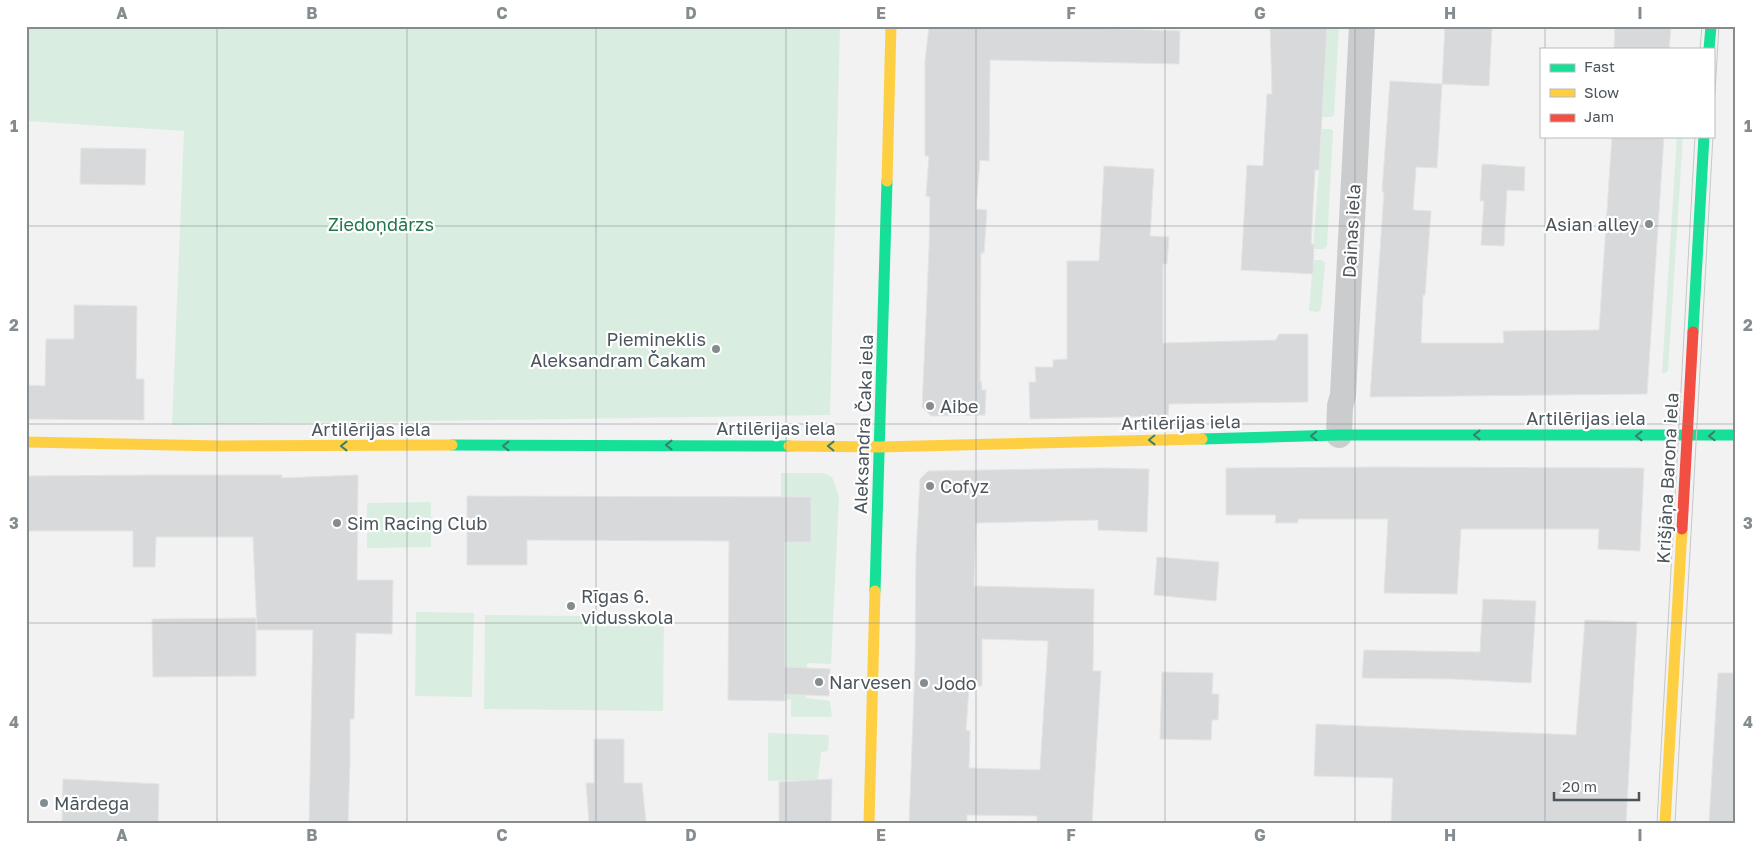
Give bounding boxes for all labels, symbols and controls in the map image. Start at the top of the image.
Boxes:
text: A [116,3,128,23]
text: B [306,3,318,23]
text: C [496,3,508,23]
text: D [685,3,697,23]
text: E [876,3,886,23]
text: F [1066,3,1076,23]
text: G [1254,3,1266,23]
text: H [1444,3,1456,23]
text: I [1637,3,1643,23]
legend [1540,48,1714,138]
text: Fast [1584,57,1615,75]
text: Slow [1584,83,1619,101]
text: Jam [1584,107,1614,125]
text: 1 [10,116,18,136]
text: 1 [1744,116,1752,136]
street label: Dainas iela [1338,183,1364,279]
park label: Ziedoņdārzs [328,213,434,236]
place label: Asian alley [1545,213,1639,235]
marker: Asian alley [1643,218,1655,230]
text: 2 [9,315,19,335]
text: 2 [1743,315,1753,335]
place label: Piemineklis Aleksandram Čakam [530,328,706,371]
street label: Aleksandra Čaka iela [849,334,877,514]
marker: Piemineklis Aleksandram Čakam [710,343,722,355]
street label: Krišjāņa Barona iela [1652,392,1683,564]
place label: Aibe [940,395,978,417]
marker: Aibe [924,400,936,412]
street label: Artilērijas iela [1526,407,1646,429]
street label: Artilērijas iela [1121,410,1241,434]
street label: Artilērijas iela [716,417,836,439]
street label: Artilērijas iela [311,418,431,440]
one-way arrow [1472,430,1480,440]
one-way arrow [1707,430,1715,441]
one-way arrow [1310,431,1318,441]
one-way arrow [1635,431,1642,441]
one-way arrow [1147,435,1155,446]
one-way arrow [665,440,672,450]
one-way arrow [340,441,348,452]
one-way arrow [502,441,510,451]
one-way arrow [827,441,835,451]
place label: Cofyz [940,475,989,497]
marker: Cofyz [924,480,936,492]
place label: Sim Racing Club [347,512,487,534]
text: 3 [9,513,19,533]
text: 3 [1743,513,1753,533]
marker: Sim Racing Club [331,517,343,529]
place label: Rīgas 6. vidusskola [581,585,673,628]
marker: Rīgas 6. vidusskola [565,600,577,612]
place label: Narvesen [829,671,912,693]
place label: Jodo [934,672,977,694]
marker: Narvesen [813,676,825,688]
marker: Jodo [918,677,930,689]
text: 4 [9,712,19,732]
text: 4 [1743,712,1753,732]
scale bar [1554,769,1640,801]
text: 20 m [1562,777,1597,795]
place label: Mārdega [54,792,129,814]
marker: Mārdega [38,797,50,809]
text: A [116,825,128,845]
text: B [306,825,318,845]
text: C [496,825,508,845]
text: D [685,825,697,845]
text: E [876,825,886,845]
text: F [1066,825,1076,845]
text: G [1254,825,1266,845]
text: H [1444,825,1456,845]
text: I [1637,825,1643,845]

